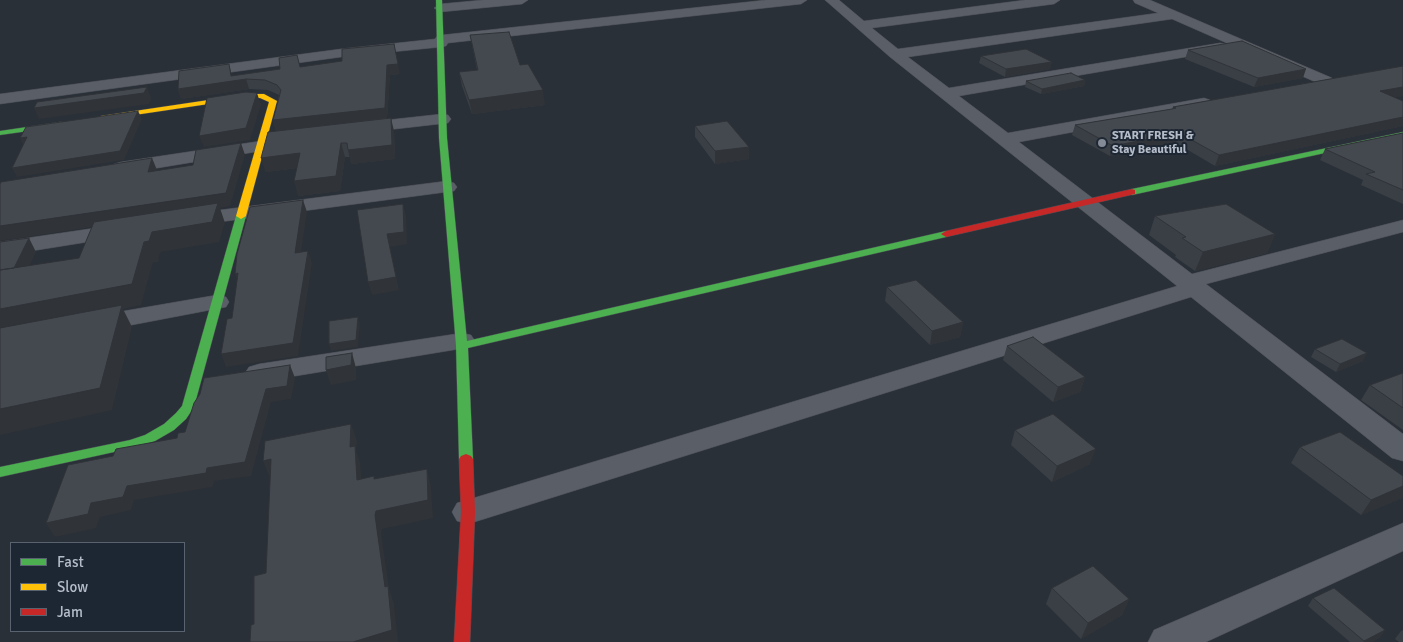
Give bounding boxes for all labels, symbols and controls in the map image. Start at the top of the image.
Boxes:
place label: START FRESH & Stay Beautiful [1112,129,1194,157]
marker: START FRESH & Stay Beautiful [1096,137,1108,149]
legend [10,542,185,632]
text: Fast [57,553,84,571]
text: Slow [57,578,88,596]
text: Jam [57,603,83,621]

